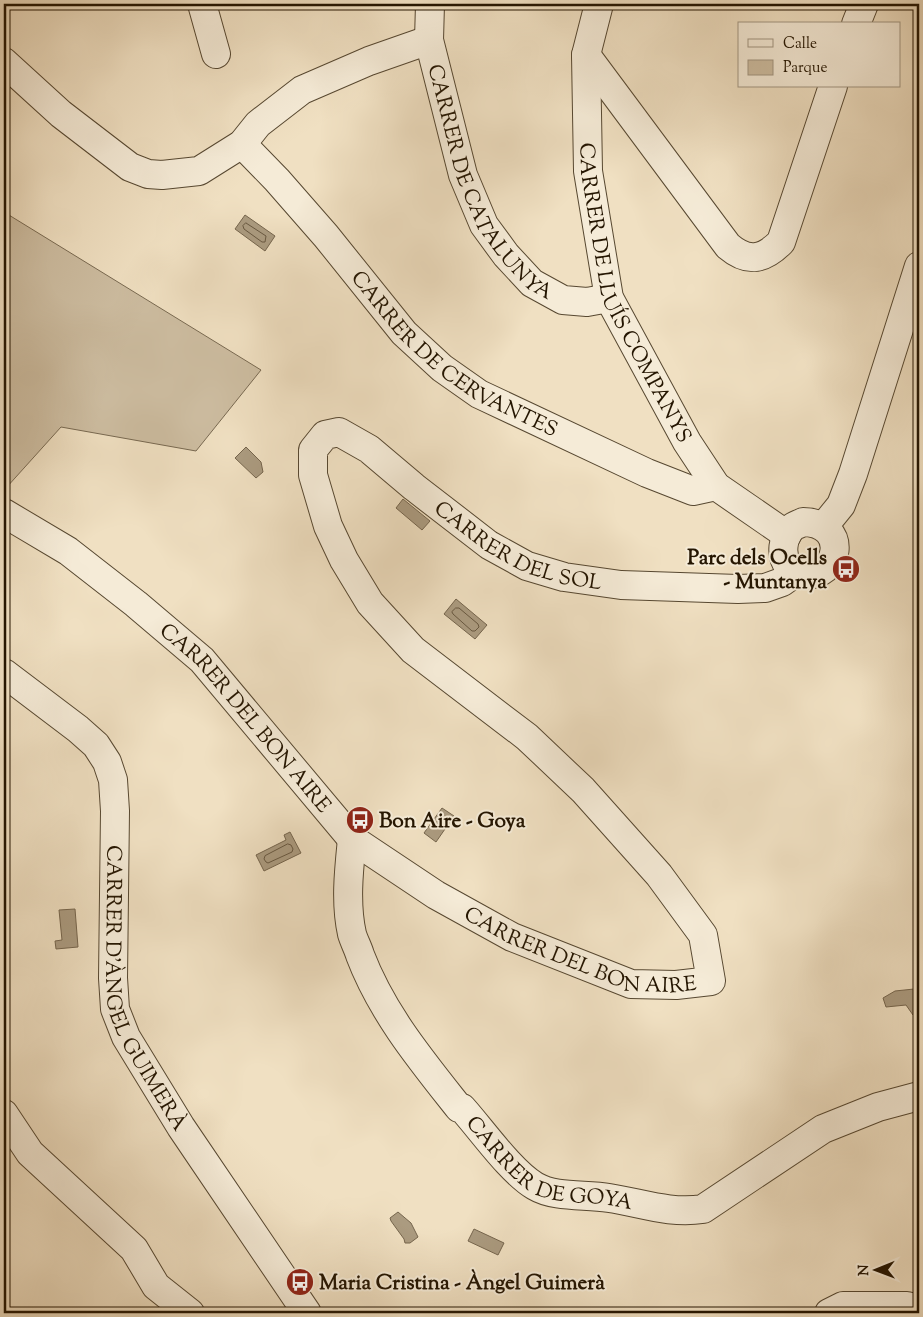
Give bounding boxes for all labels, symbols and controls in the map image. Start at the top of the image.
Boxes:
legend [738,22,900,88]
text: Calle [783,34,817,55]
text: Parque [783,58,827,79]
street label: CARRER DE CATALUNYA [419,61,557,308]
street label: CARRER DE LLUÍS COMPANYS [571,142,698,449]
street label: CARRER DE CERVANTES [343,265,562,446]
street label: CARRER DEL SOL [427,495,604,599]
place label: Parc dels Ocells - Muntanya [687,544,827,598]
bus stop icon: Parc dels Ocells - Muntanya [831,554,861,584]
street label: CARRER DEL BON AIRE [152,617,337,820]
bus stop icon: Bon Aire - Goya [345,805,375,835]
place label: Bon Aire - Goya [379,807,526,837]
street label: CARRER D'ÀNGEL GUIMERÀ [96,845,193,1138]
street label: CARRER DEL BON AIRE [458,900,699,1003]
street label: CARRER DE GOYA [458,1110,635,1219]
north arrow [850,1244,900,1294]
text: N [855,1264,875,1276]
bus stop icon: Maria Cristina - Àngel Guimerà [285,1267,315,1297]
place label: Maria Cristina - Àngel Guimerà [319,1269,605,1299]

